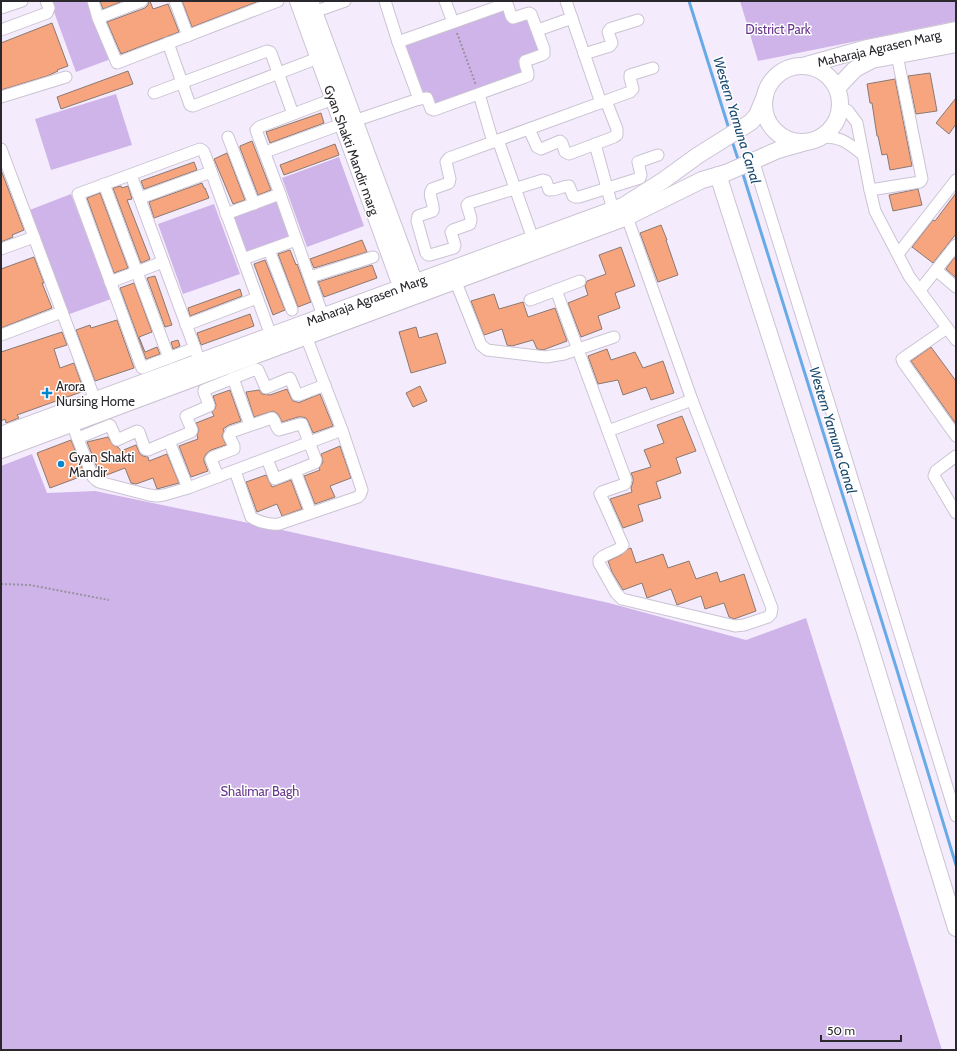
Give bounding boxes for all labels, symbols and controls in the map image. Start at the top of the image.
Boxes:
park label: District Park [745,21,811,37]
street label: Maharaja Agrasen Marg [816,26,943,71]
water label: Western Yamuna Canal [709,54,765,187]
street label: Gyan Shakti Mandir marg [321,83,383,218]
street label: Maharaja Agrasen Marg [304,271,429,330]
water label: Western Yamuna Canal [805,364,861,497]
place label: Arora Nursing Home [56,378,135,409]
marker: Arora Nursing Home [41,387,53,399]
place label: Gyan Shakti Mandir [69,449,134,480]
marker: Gyan Shakti Mandir [56,459,66,469]
park label: Shalimar Bagh [221,783,299,799]
scale bar [821,1017,901,1043]
text: 50 m [827,1023,855,1038]

